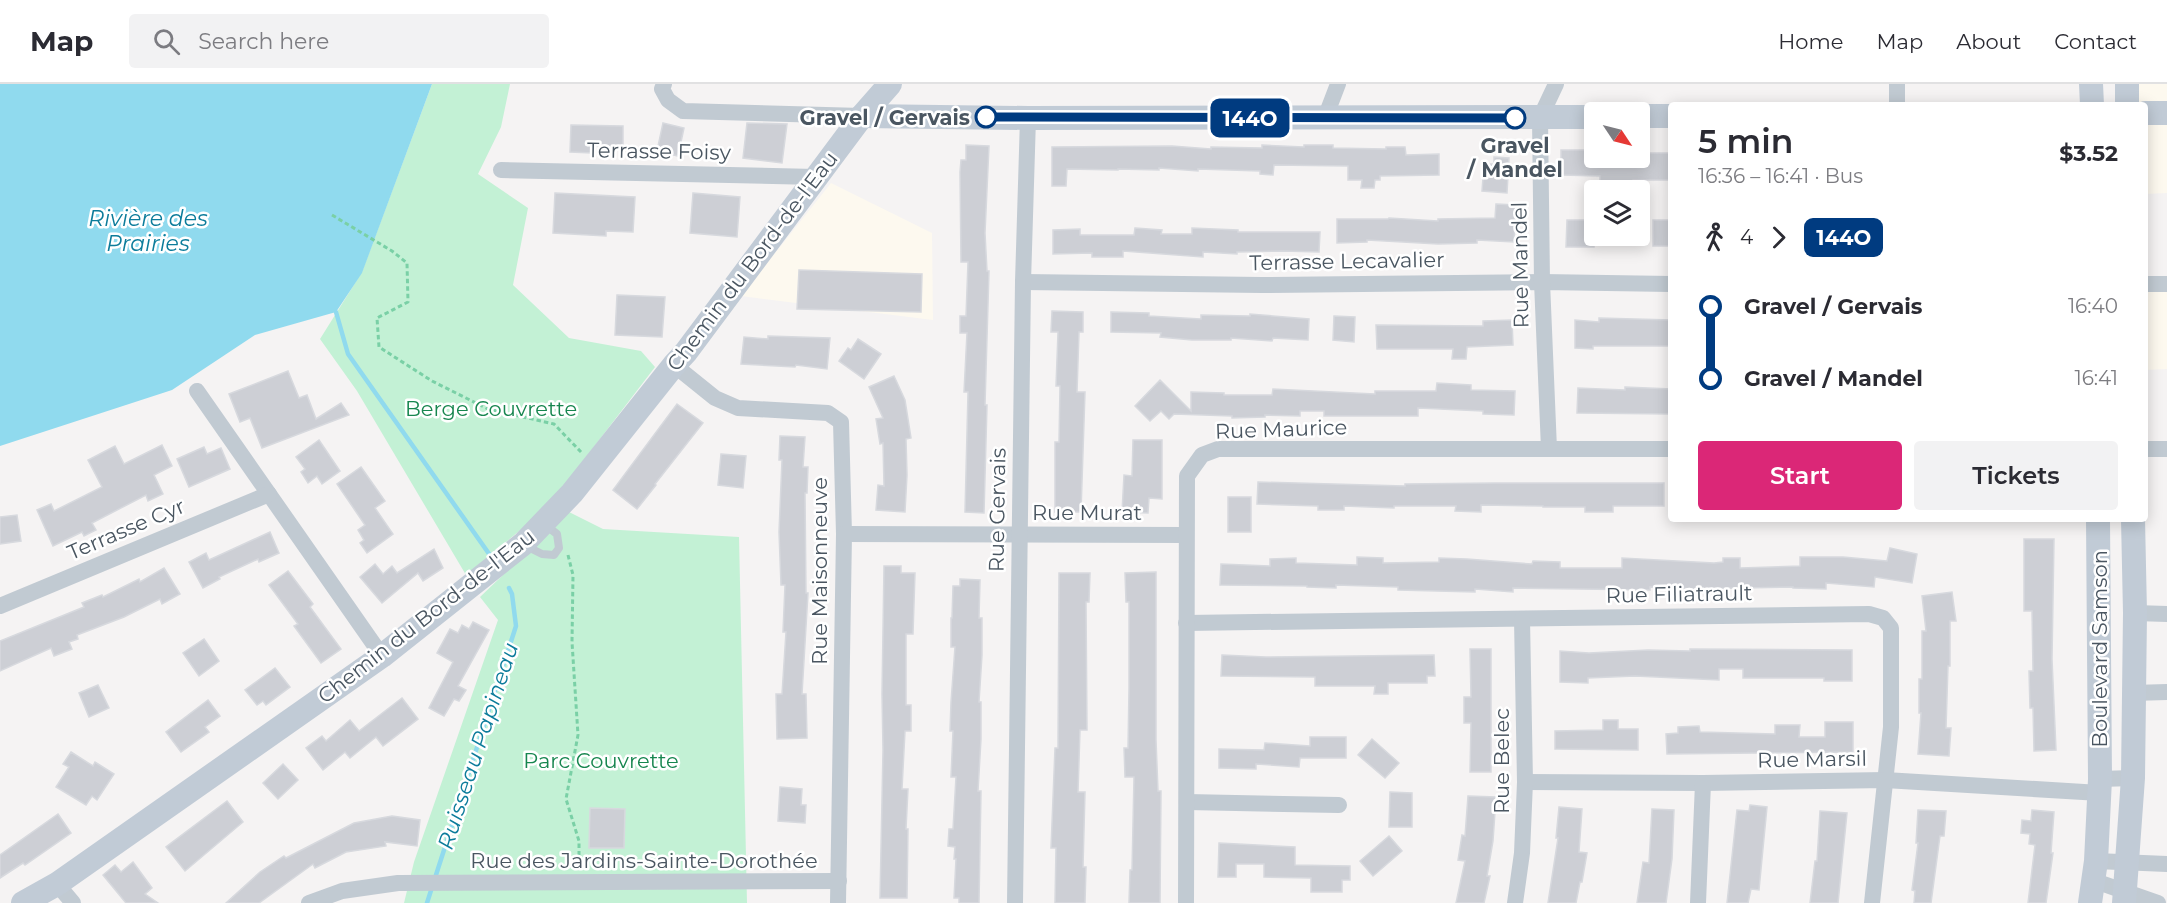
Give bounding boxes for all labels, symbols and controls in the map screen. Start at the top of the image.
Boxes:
search box [129,14,549,68]
text: Map [30,24,93,58]
icon: search [150,25,183,58]
text: Search here [198,28,329,55]
text: Home [1778,29,1843,54]
text: Map [1876,29,1923,54]
text: About [1956,29,2021,54]
text: Contact [2054,29,2137,54]
line badge: 144O [1208,99,1292,138]
north arrow [1584,102,1650,168]
map controls [1584,102,1650,246]
place label: Gravel / Gervais [800,105,970,130]
marker: Gravel / Gervais [975,106,997,128]
text: 144O [1222,106,1278,131]
marker: Gravel / Mandel [1504,107,1526,129]
text: 5 min [1698,121,1793,161]
place label: Gravel / Mandel [1466,133,1563,182]
street label: Terrasse Foisy [587,137,732,165]
text: $3.52 [2059,140,2118,167]
street label: Chemin du Bord-de-l'Eau [661,146,843,376]
text: 16:36 – 16:41 · Bus [1698,164,1863,188]
button: layers [1584,180,1650,246]
street label: Rue Mandel [1506,201,1534,329]
water label: Rivière des Prairies [88,205,208,257]
icon: walk [1698,221,1731,254]
icon: forward [1762,221,1795,254]
text: 4 [1740,225,1753,249]
text: 144O [1816,225,1871,250]
street label: Terrasse Lecavalier [1249,247,1445,275]
text: Gravel / Gervais [1744,293,1923,320]
text: 16:40 [2068,294,2118,318]
text: Gravel / Mandel [1744,365,1923,392]
text: 16:41 [2074,366,2118,390]
park label: Berge Couvrette [405,396,577,421]
street label: Rue Maurice [1214,414,1348,444]
button: Start [1698,441,1902,510]
button: Tickets [1914,441,2118,510]
street label: Rue Gervais [983,448,1011,572]
street label: Rue Maisonneuve [807,477,832,665]
street label: Terrasse Cyr [63,493,189,565]
street label: Rue Murat [1032,500,1142,525]
street label: Chemin du Bord-de-l'Eau [313,524,539,708]
street label: Boulevard Samson [2087,550,2112,748]
street label: Rue Filiatrault [1605,580,1753,608]
water label: Ruisseau Papineau [432,639,524,853]
street label: Rue Belec [1489,708,1514,814]
street label: Rue Marsil [1757,746,1867,772]
park label: Parc Couvrette [523,748,679,773]
street label: Rue des Jardins-Sainte-Dorothée [470,848,818,873]

